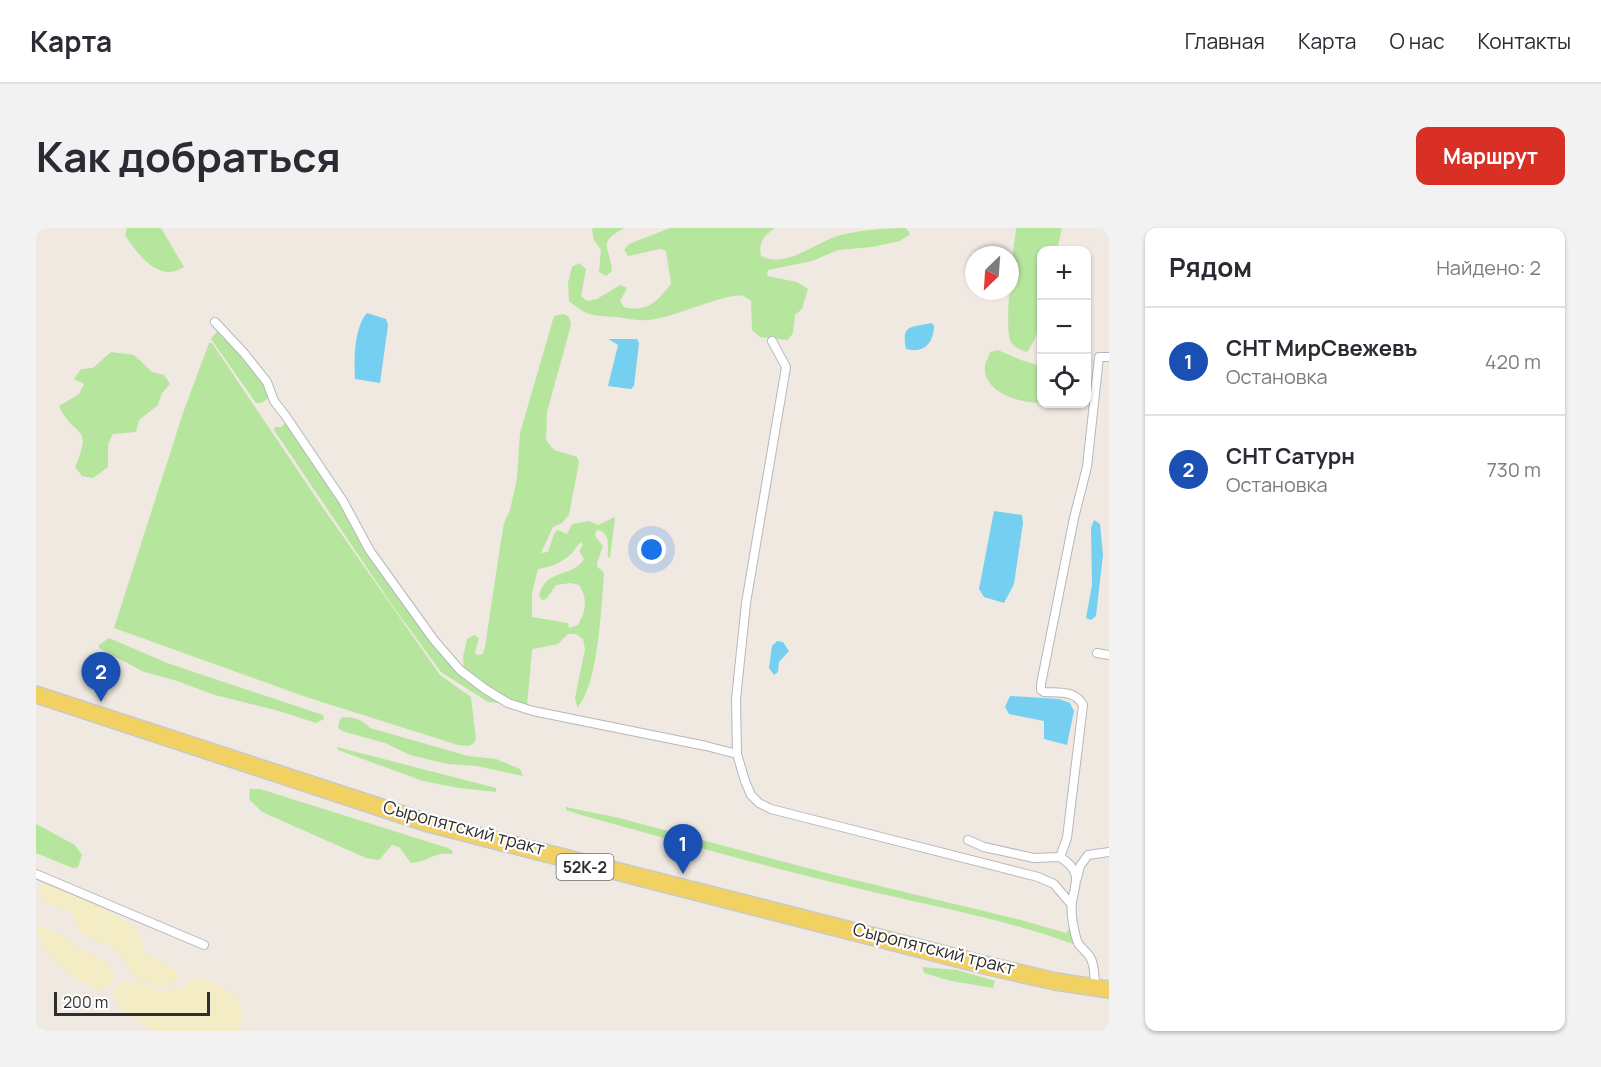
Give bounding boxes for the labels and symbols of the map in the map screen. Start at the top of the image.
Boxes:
north arrow [965,246,1019,300]
your location [637,535,666,564]
pin: 2 [82,652,120,702]
street label: Сыропятский тракт [381,794,547,860]
pin: 1 [664,824,702,874]
road number: 52К-2 [556,854,614,880]
street label: Сыропятский тракт [850,916,1018,980]
scale bar [54,989,210,1016]

